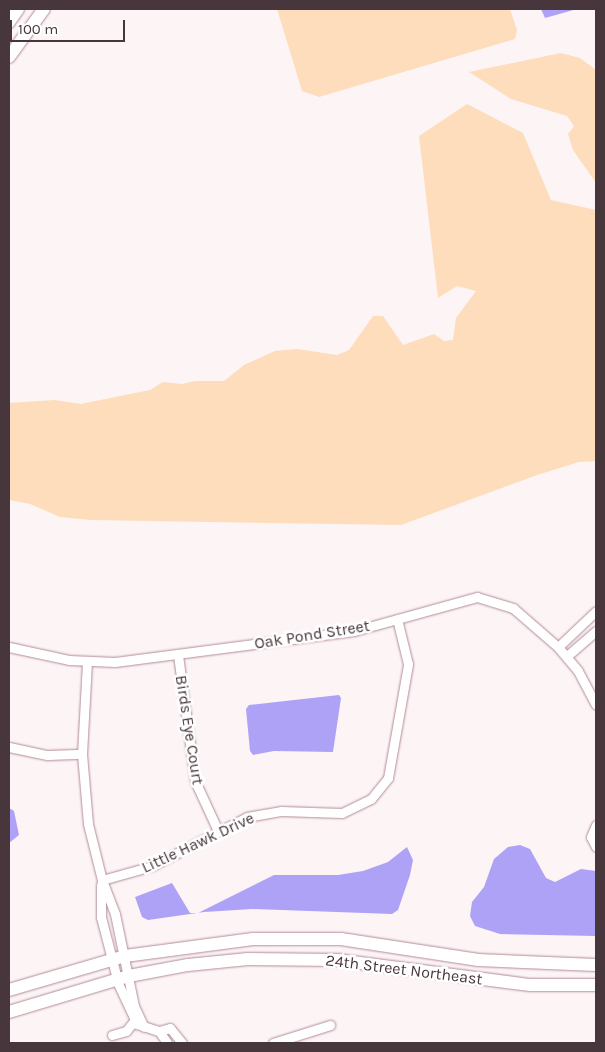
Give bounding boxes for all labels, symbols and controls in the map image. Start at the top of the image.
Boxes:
scale bar [12,10,128,42]
text: 100 m [18,20,58,38]
street label: Oak Pond Street [253,616,371,654]
street label: Birds Eye Court [171,674,207,786]
street label: Little Hawk Drive [139,809,257,877]
street label: 24th Street Northeast [324,951,484,989]

